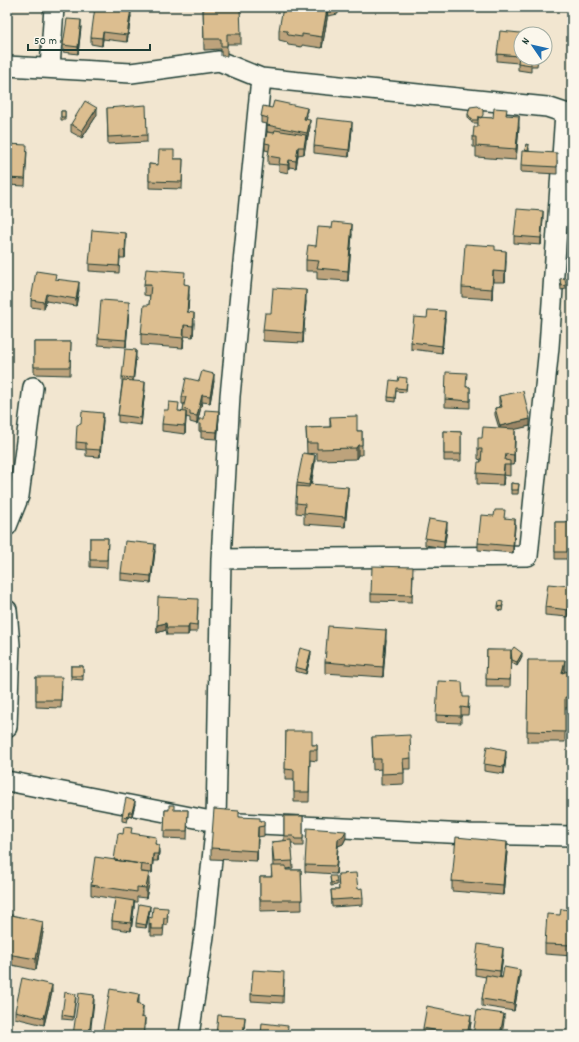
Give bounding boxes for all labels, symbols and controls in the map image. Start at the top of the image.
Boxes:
scale bar [28,26,150,52]
north arrow [513,26,553,66]
text: 50 m [34,33,57,50]
text: N [518,34,535,48]

